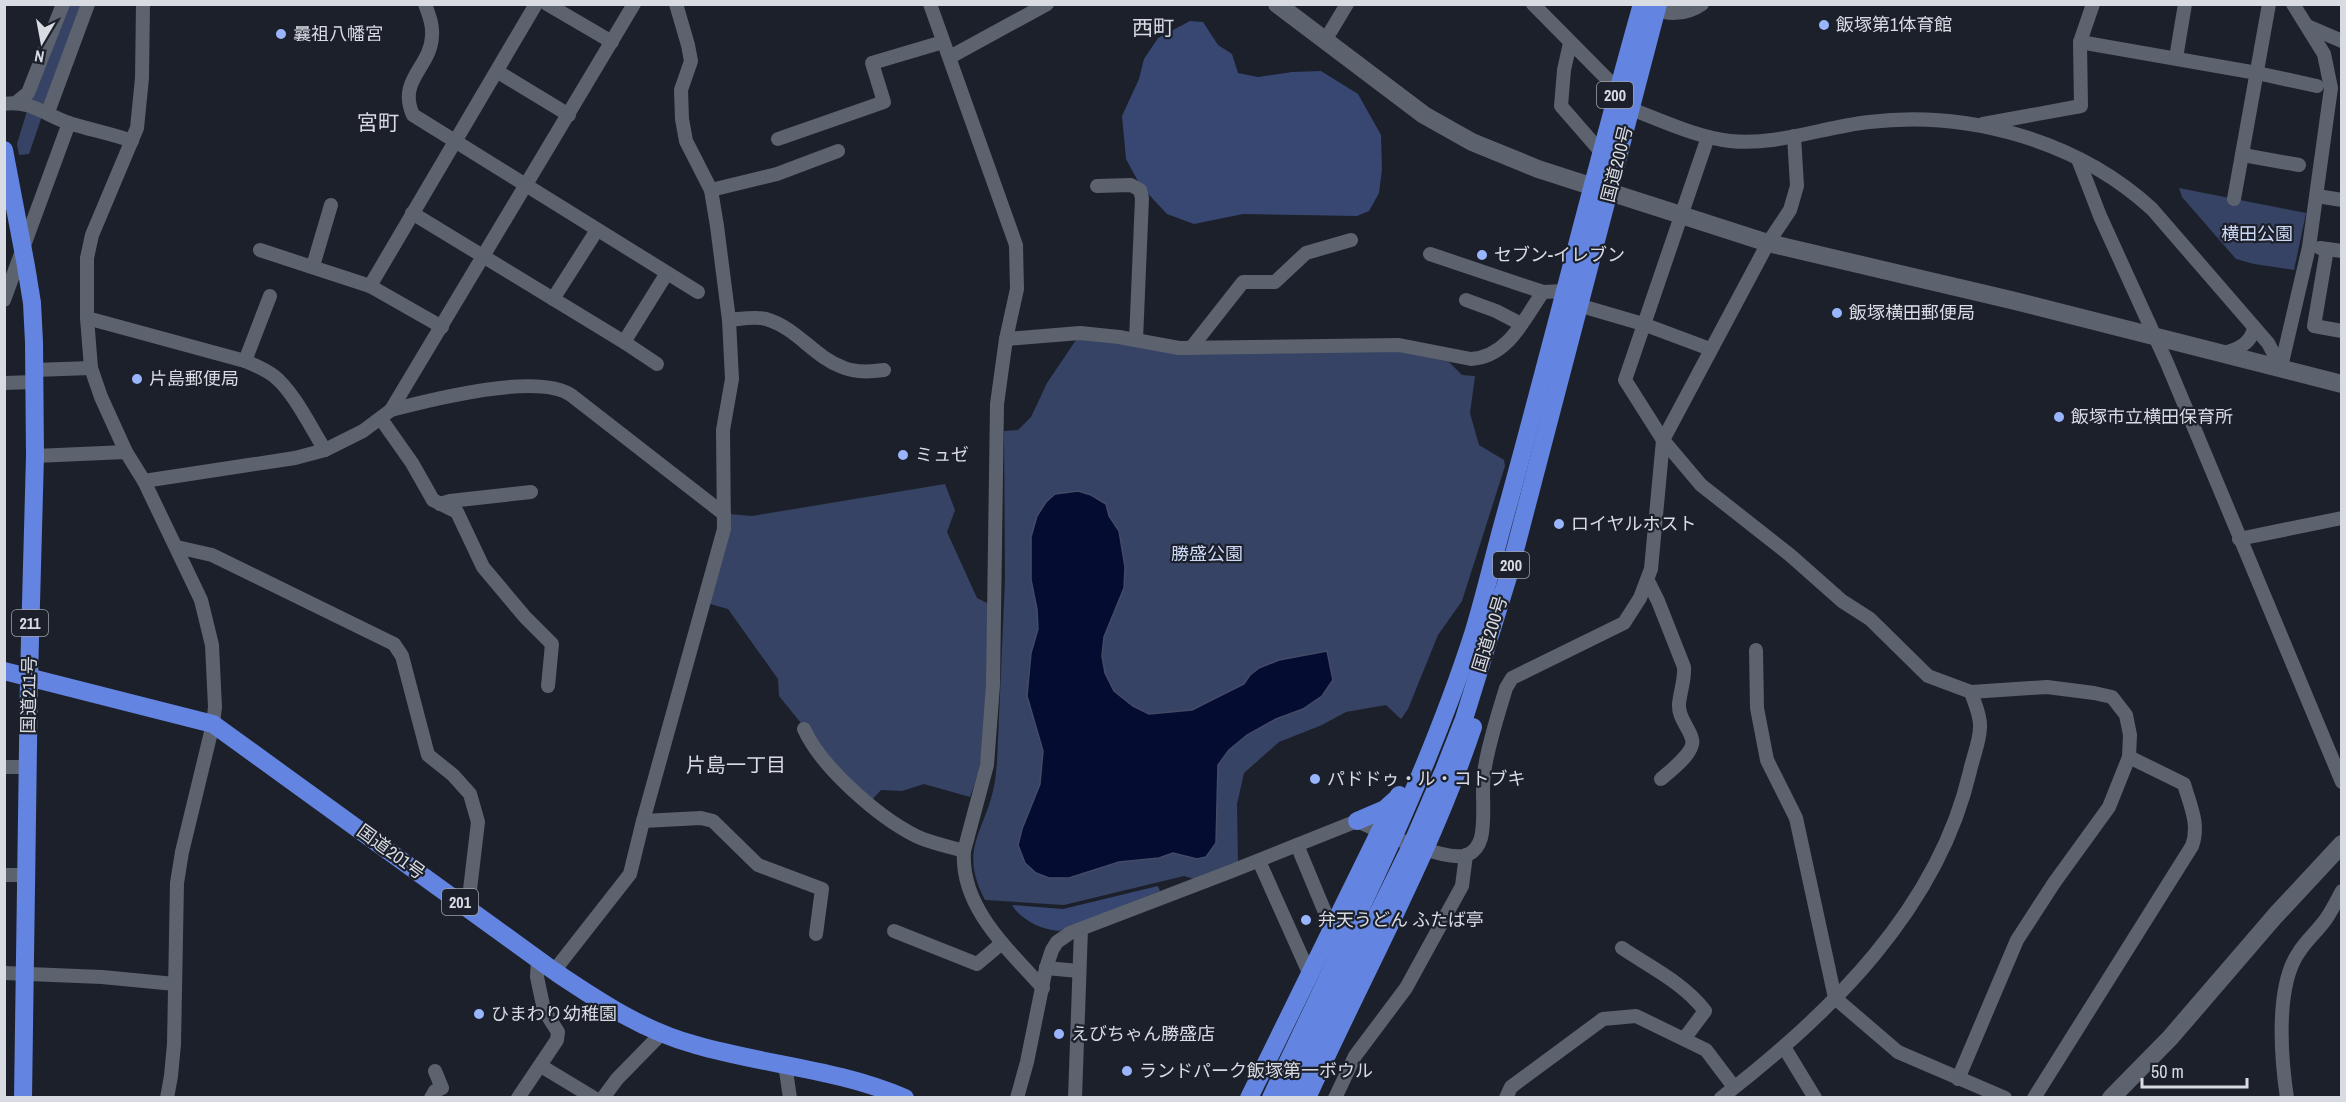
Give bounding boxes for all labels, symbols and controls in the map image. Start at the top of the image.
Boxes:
north arrow [12,12,72,72]
place label: 飯塚第1体育館 [1836,12,1952,37]
district label: 西町 [1132,13,1174,42]
marker: 飯塚第1体育館 [1817,18,1831,32]
place label: 曩祖八幡宮 [293,21,383,46]
marker: 曩祖八幡宮 [274,27,288,41]
text: N [33,45,46,68]
road number: 200 [1597,82,1633,108]
district label: 宮町 [357,108,399,137]
street label: 国道200号 [1595,123,1638,205]
park label: 横田公園 [2221,221,2293,246]
place label: セブン-イレブン [1494,242,1625,267]
marker: セブン-イレブン [1475,248,1489,262]
place label: 飯塚横田郵便局 [1849,300,1975,325]
marker: 飯塚横田郵便局 [1830,306,1844,320]
place label: 片島郵便局 [149,366,239,391]
marker: 片島郵便局 [130,372,144,386]
place label: 飯塚市立横田保育所 [2071,404,2233,429]
marker: 飯塚市立横田保育所 [2052,410,2066,424]
place label: ミュゼ [915,442,969,467]
marker: ミュゼ [896,448,910,462]
place label: ロイヤルホスト [1571,511,1696,536]
marker: ロイヤルホスト [1552,517,1566,531]
park label: 勝盛公園 [1171,541,1243,566]
road number: 200 [1493,552,1529,578]
street label: 国道200号 [1466,593,1513,675]
road number: 211 [12,610,48,636]
street label: 国道211号 [15,656,42,734]
district label: 片島一丁目 [686,751,786,778]
place label: パドドゥ・ル・コトブキ [1327,766,1526,791]
marker: パドドゥ・ル・コトブキ [1308,772,1322,786]
street label: 国道201号 [352,818,430,885]
road number: 201 [442,889,478,915]
place label: 弁天うどん ふたば亭 [1318,907,1484,932]
marker: 弁天うどん ふたば亭 [1299,913,1313,927]
place label: ひまわり幼稚園 [491,1001,617,1026]
marker: ひまわり幼稚園 [472,1007,486,1021]
place label: えびちゃん勝盛店 [1071,1021,1215,1046]
marker: えびちゃん勝盛店 [1052,1027,1066,1041]
scale bar [2142,1051,2247,1089]
place label: ランドパーク飯塚第一ボウル [1139,1058,1373,1083]
text: 50 m [2151,1059,2184,1084]
marker: ランドパーク飯塚第一ボウル [1120,1064,1134,1078]

